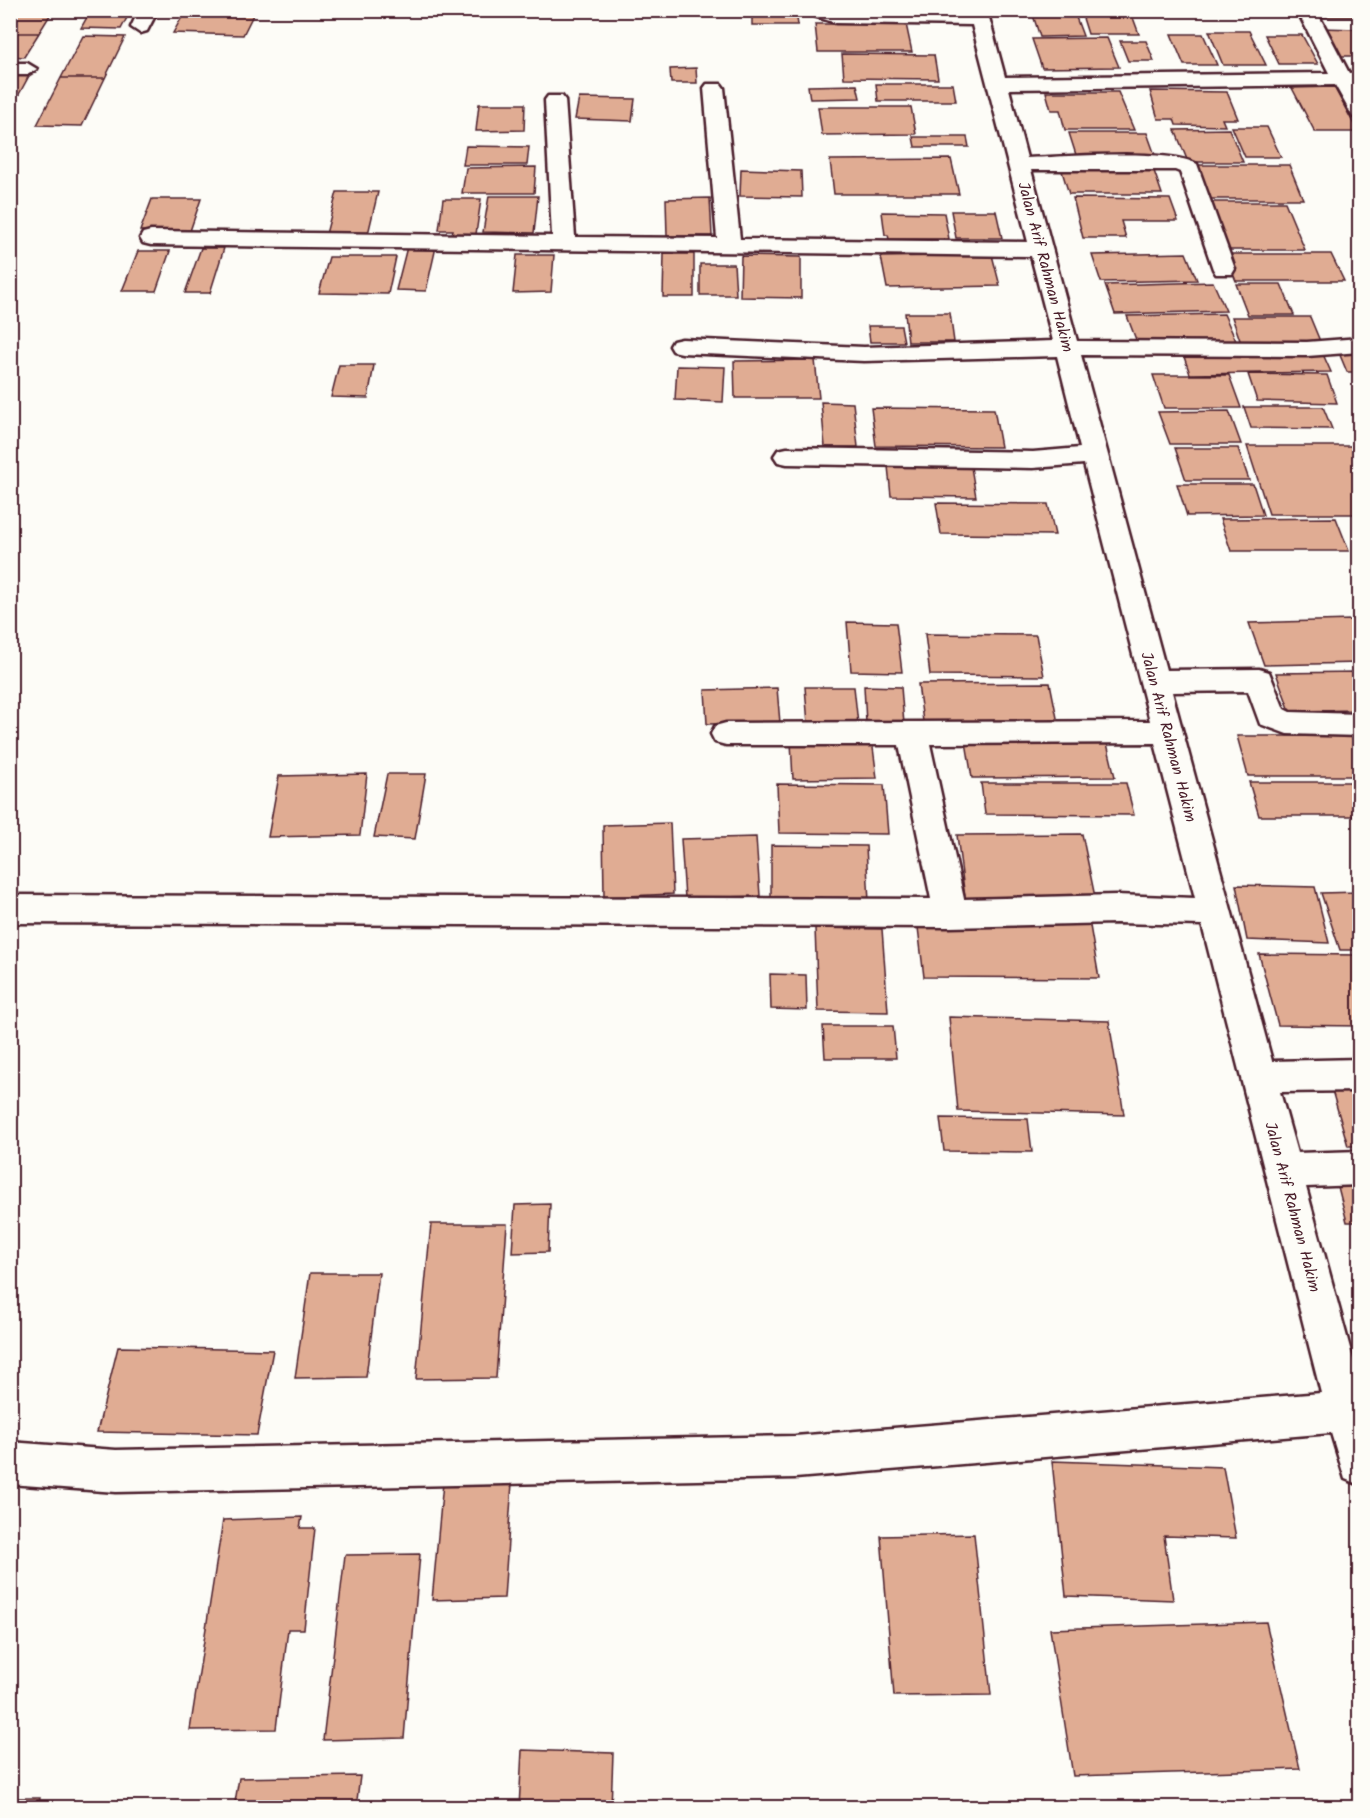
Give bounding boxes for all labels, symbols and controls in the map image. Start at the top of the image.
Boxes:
street label: Jalan Arif Rahman Hakim [1010,179,1080,355]
street label: Jalan Arif Rahman Hakim [1133,649,1203,825]
street label: Jalan Arif Rahman Hakim [1257,1119,1327,1295]

